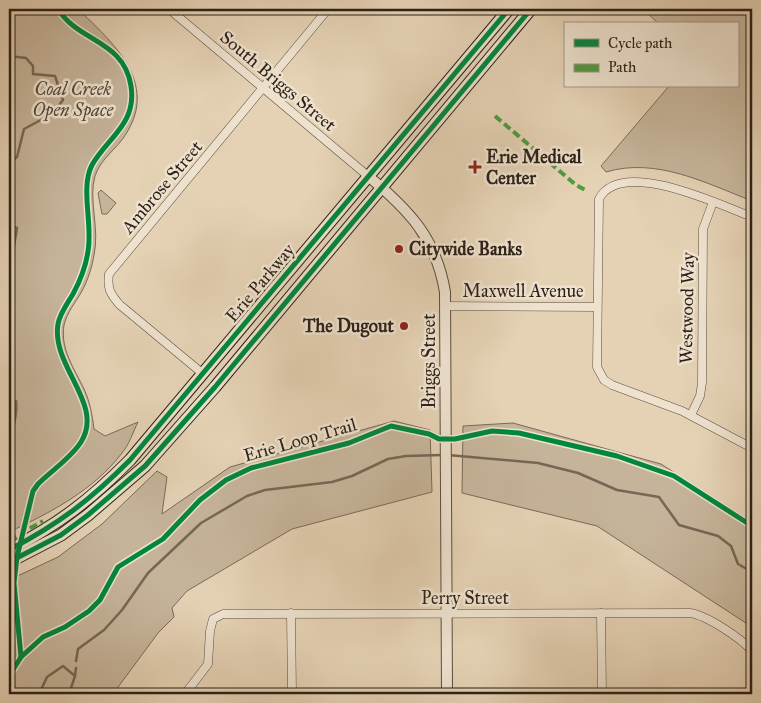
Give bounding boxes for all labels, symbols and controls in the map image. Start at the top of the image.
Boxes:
legend [564,22,738,88]
street label: South Briggs Street [215,26,341,137]
text: Cycle path [608,34,673,52]
text: Path [608,58,637,76]
park label: Coal Creek Open Space [33,78,114,122]
street label: Ambrose Street [116,136,208,239]
place label: Erie Medical Center [486,146,583,189]
marker: Erie Medical Center [468,160,482,174]
place label: Citywide Banks [409,238,523,261]
street label: Erie Parkway [221,239,300,327]
marker: Citywide Banks [393,243,405,255]
street label: Westwood Way [675,251,699,364]
street label: Maxwell Avenue [463,280,583,302]
street label: Briggs Street [418,313,441,409]
place label: The Dugout [302,315,395,338]
marker: The Dugout [398,320,410,332]
street label: Erie Loop Trail [241,413,359,467]
street label: Perry Street [421,587,510,609]

